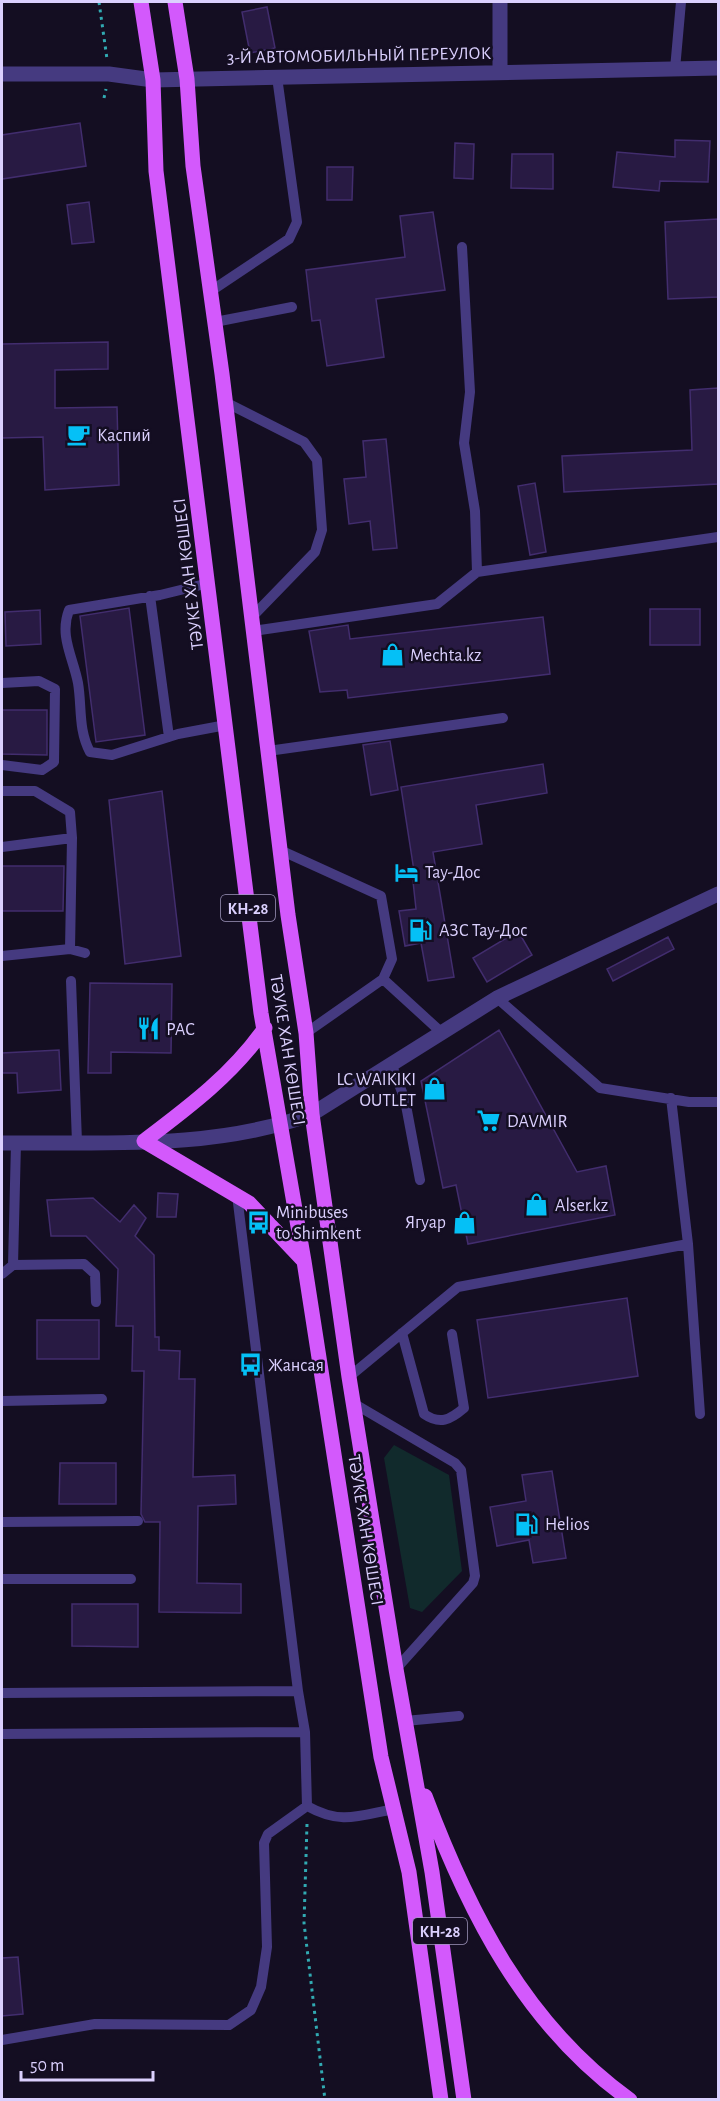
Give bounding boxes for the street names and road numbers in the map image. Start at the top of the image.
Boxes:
street label: 3-Й АВТОМОБИЛЬНЫЙ ПЕРЕУЛОК [227,43,492,67]
street label: ТӘУКЕ ХАН КӨШЕСІ [171,497,207,651]
road number: КН-28 [221,895,275,921]
street label: ТӘУКЕ ХАН КӨШЕСІ [266,973,308,1127]
street label: ТӘУКЕ ХАН КӨШЕСІ [344,1453,386,1607]
road number: КН-28 [413,1918,467,1944]

